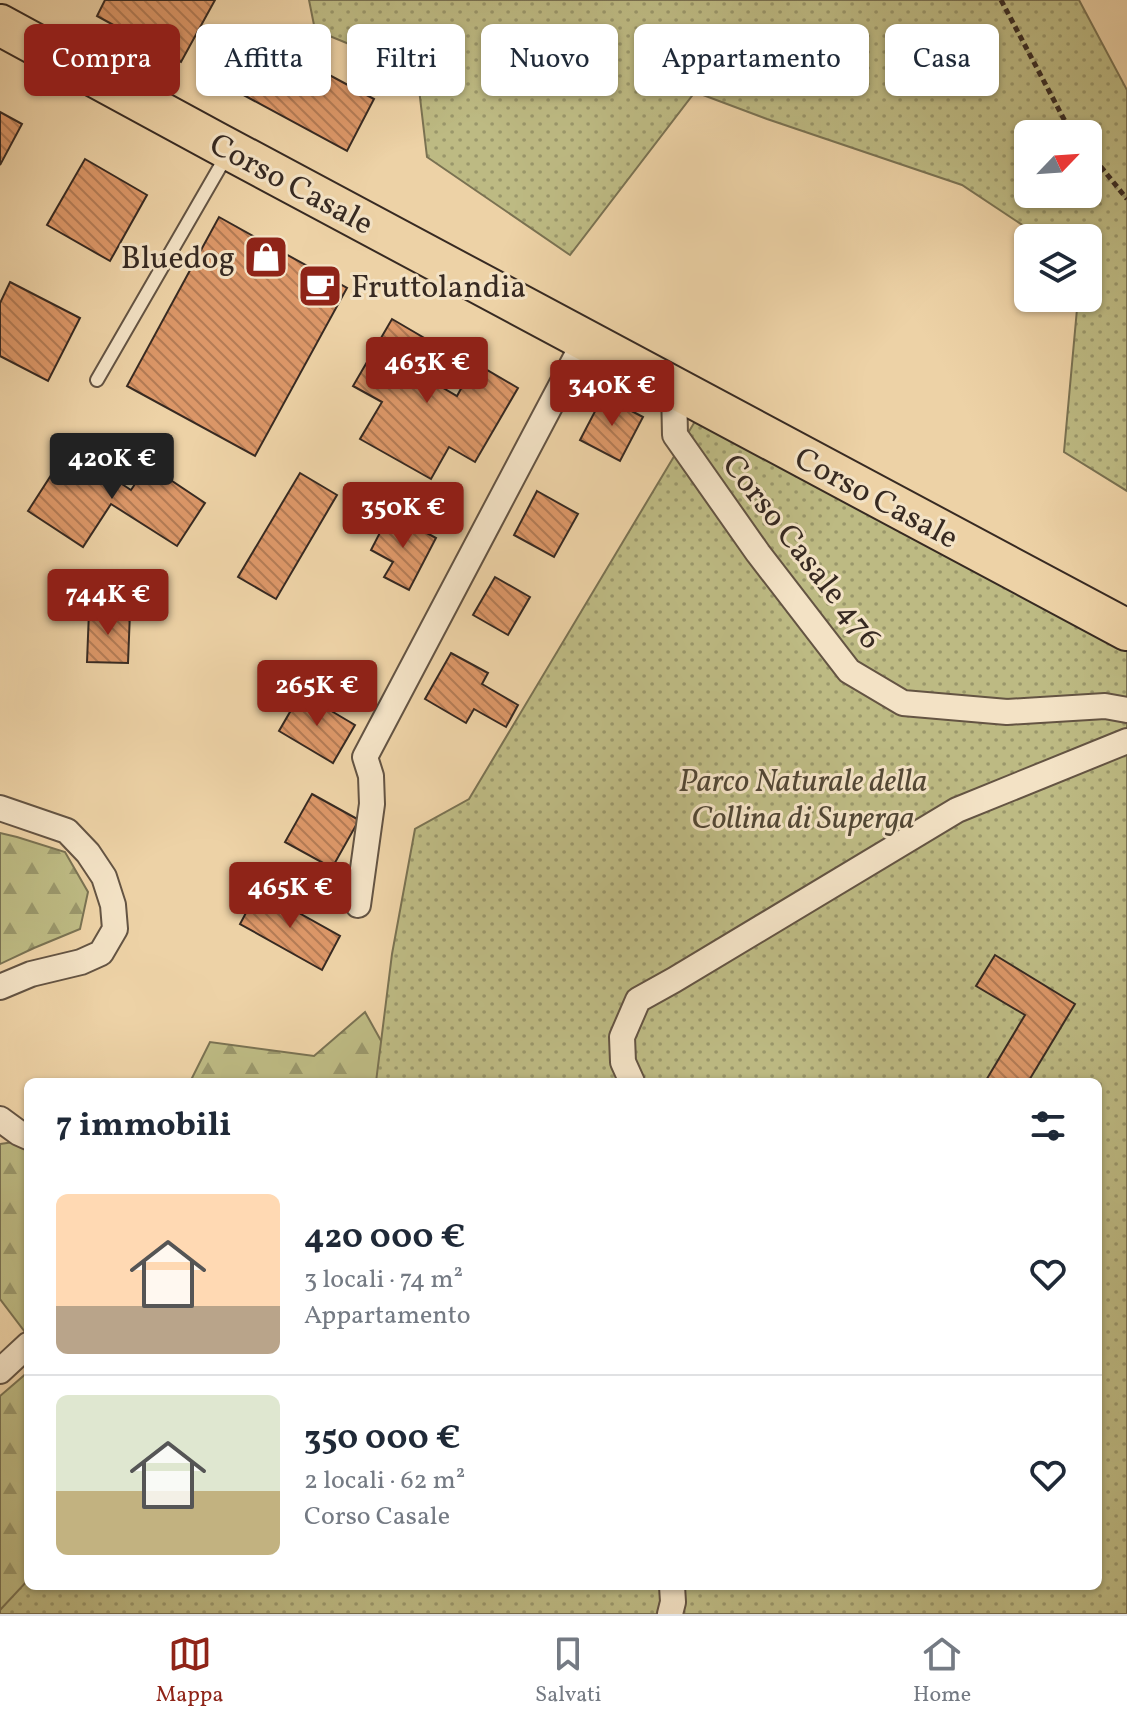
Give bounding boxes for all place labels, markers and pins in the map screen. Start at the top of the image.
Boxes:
shop icon: Bluedog [242,233,290,281]
place label: Bluedog [121,238,235,282]
cafe icon: Fruttolandia [296,262,344,310]
place label: Fruttolandia [351,267,526,311]
pin: 463K € [362,337,492,405]
pin: 340K € [547,360,677,428]
pin: 420K € [47,433,177,501]
pin: 350K € [338,482,468,550]
pin: 744K € [43,569,173,637]
pin: 265K € [252,660,382,728]
pin: 465K € [225,862,355,930]

